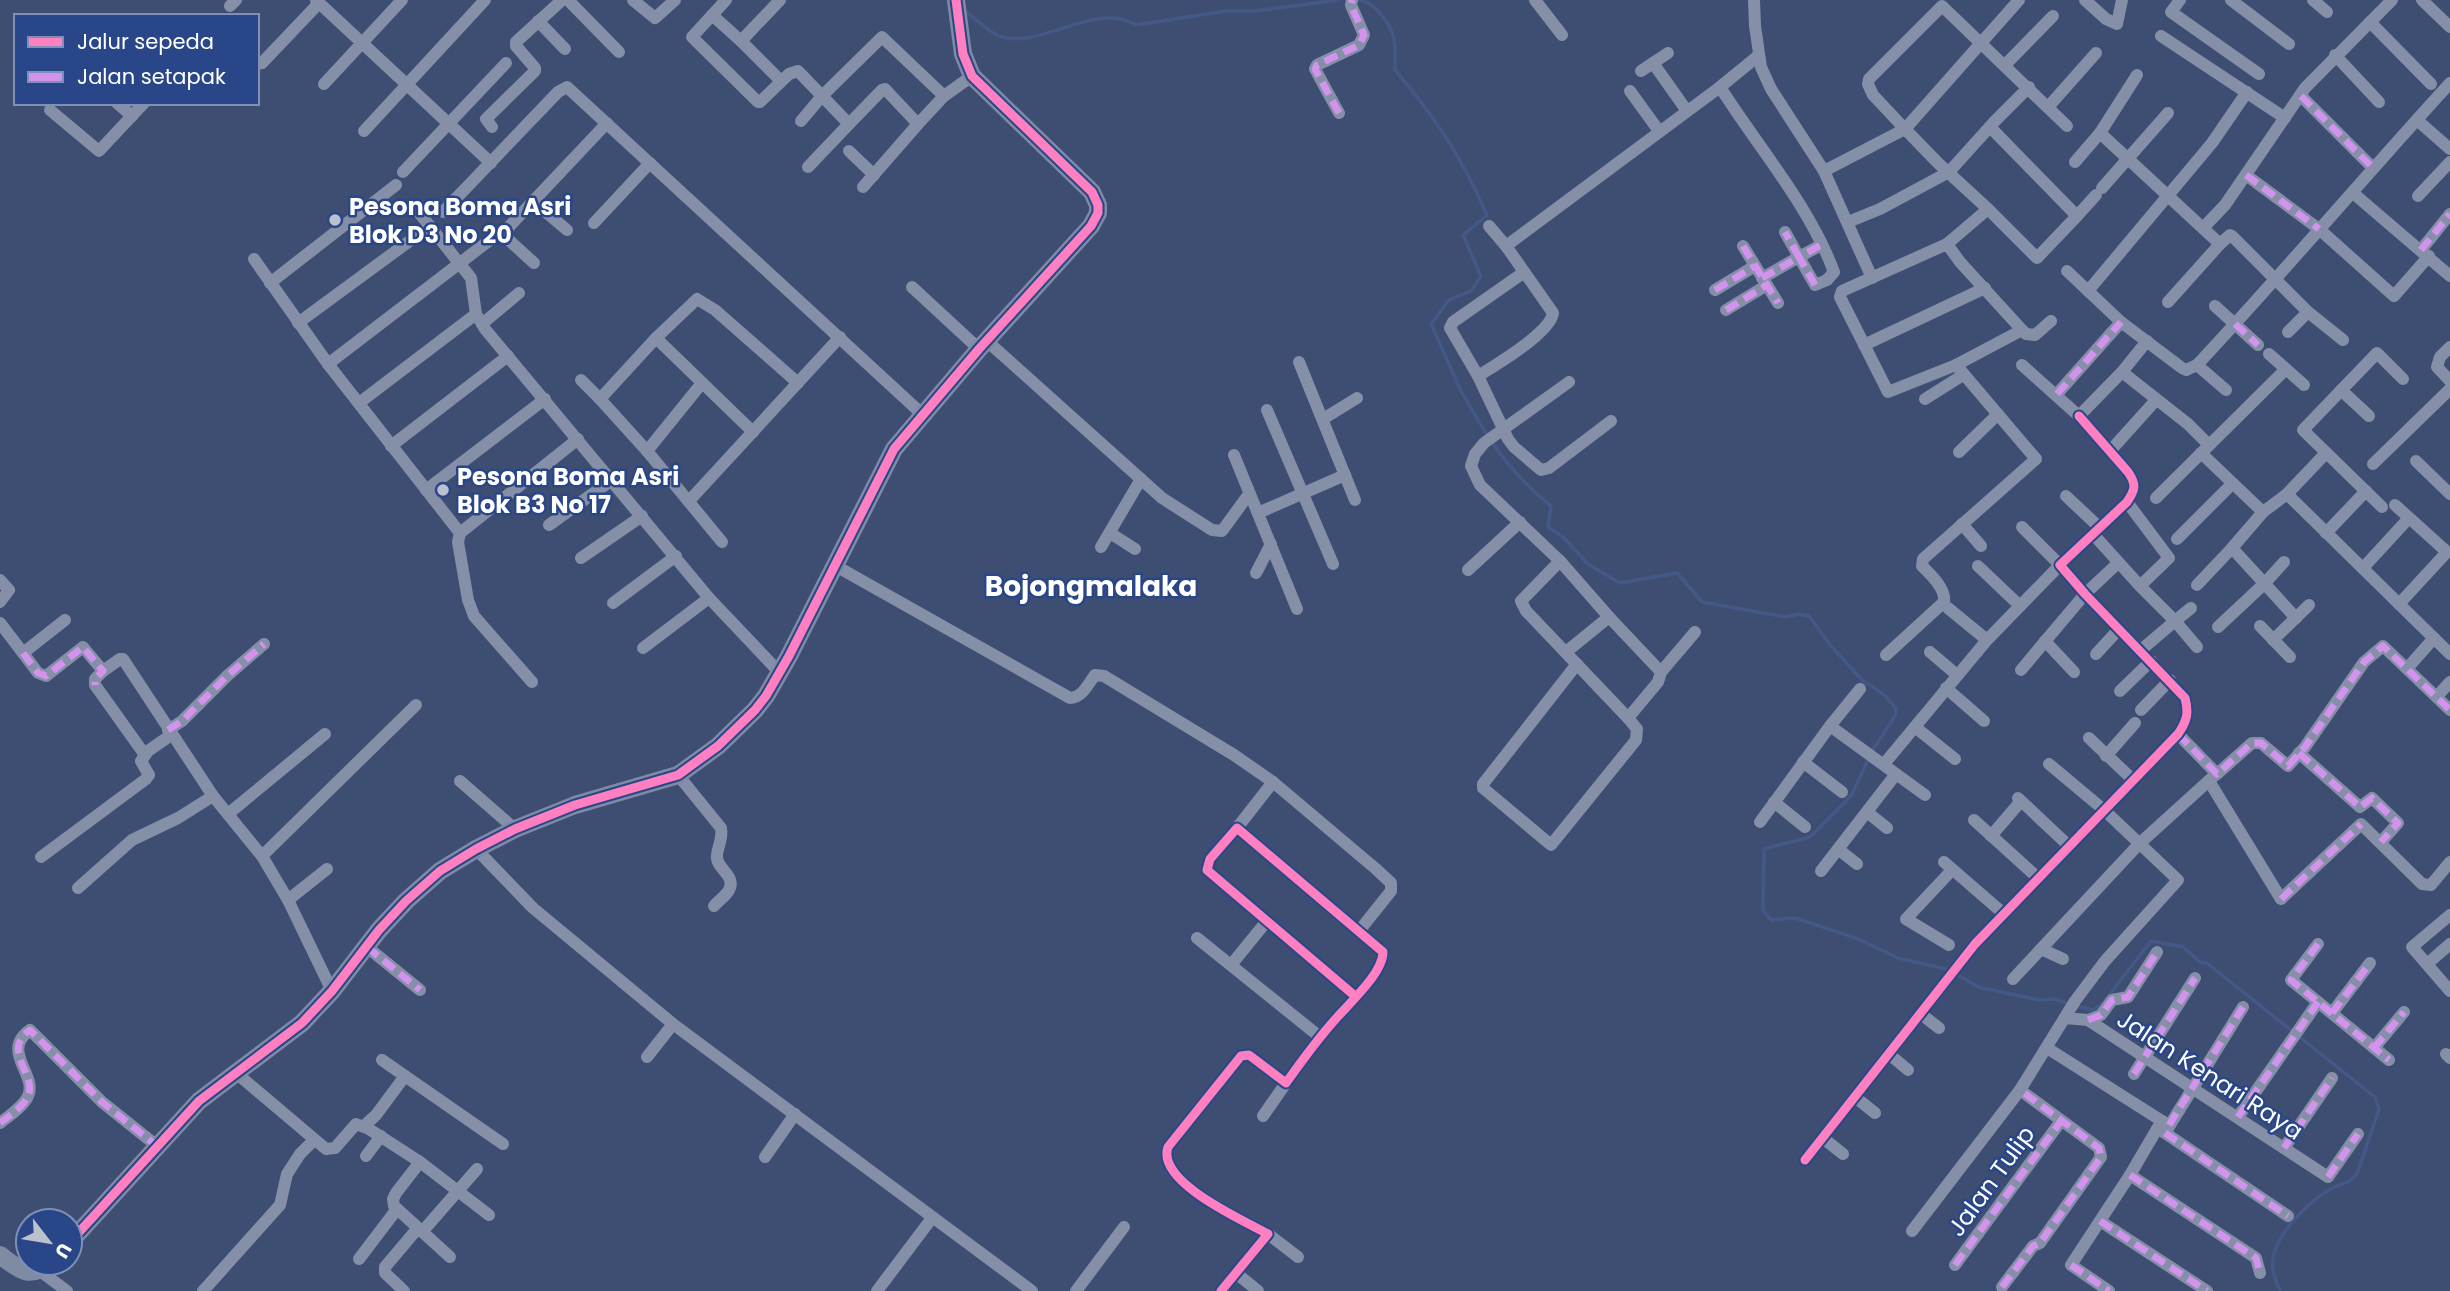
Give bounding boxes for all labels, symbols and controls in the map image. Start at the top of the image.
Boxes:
legend [14,14,259,105]
text: Jalur sepeda [77,27,214,56]
text: Jalan setapak [77,62,226,91]
place label: Pesona Boma Asri Blok D3 No 20 [349,190,571,251]
marker: Pesona Boma Asri Blok D3 No 20 [327,212,343,228]
place label: Pesona Boma Asri Blok B3 No 17 [457,460,679,521]
marker: Pesona Boma Asri Blok B3 No 17 [435,482,451,498]
district label: Bojongmalaka [985,567,1197,606]
street label: Jalan Kenari Raya [2111,1002,2309,1148]
street label: Jalan Tulip [1940,1119,2042,1243]
north arrow [14,1207,84,1277]
text: U [48,1238,78,1263]

